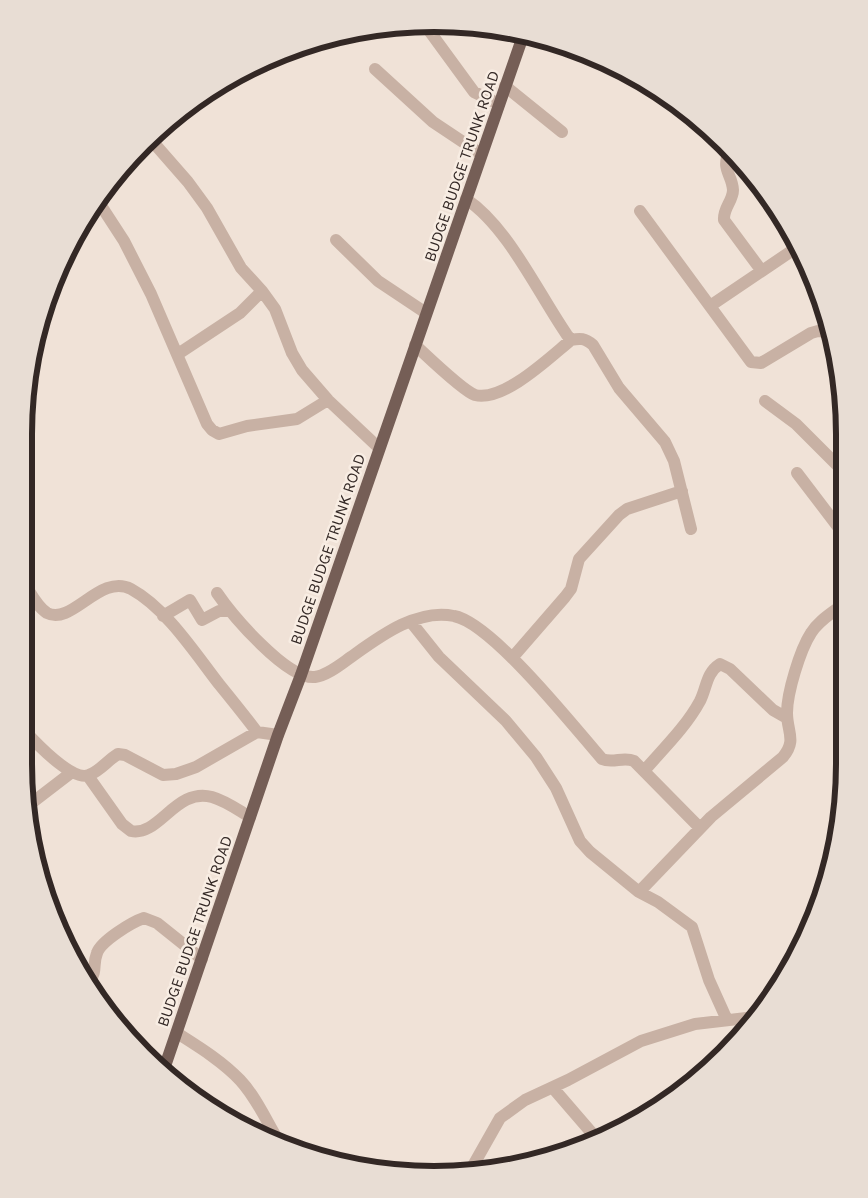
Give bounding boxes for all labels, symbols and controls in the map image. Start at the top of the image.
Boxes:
street label: BUDGE BUDGE TRUNK ROAD [420,68,503,264]
street label: BUDGE BUDGE TRUNK ROAD [286,451,369,647]
street label: BUDGE BUDGE TRUNK ROAD [153,833,236,1029]

